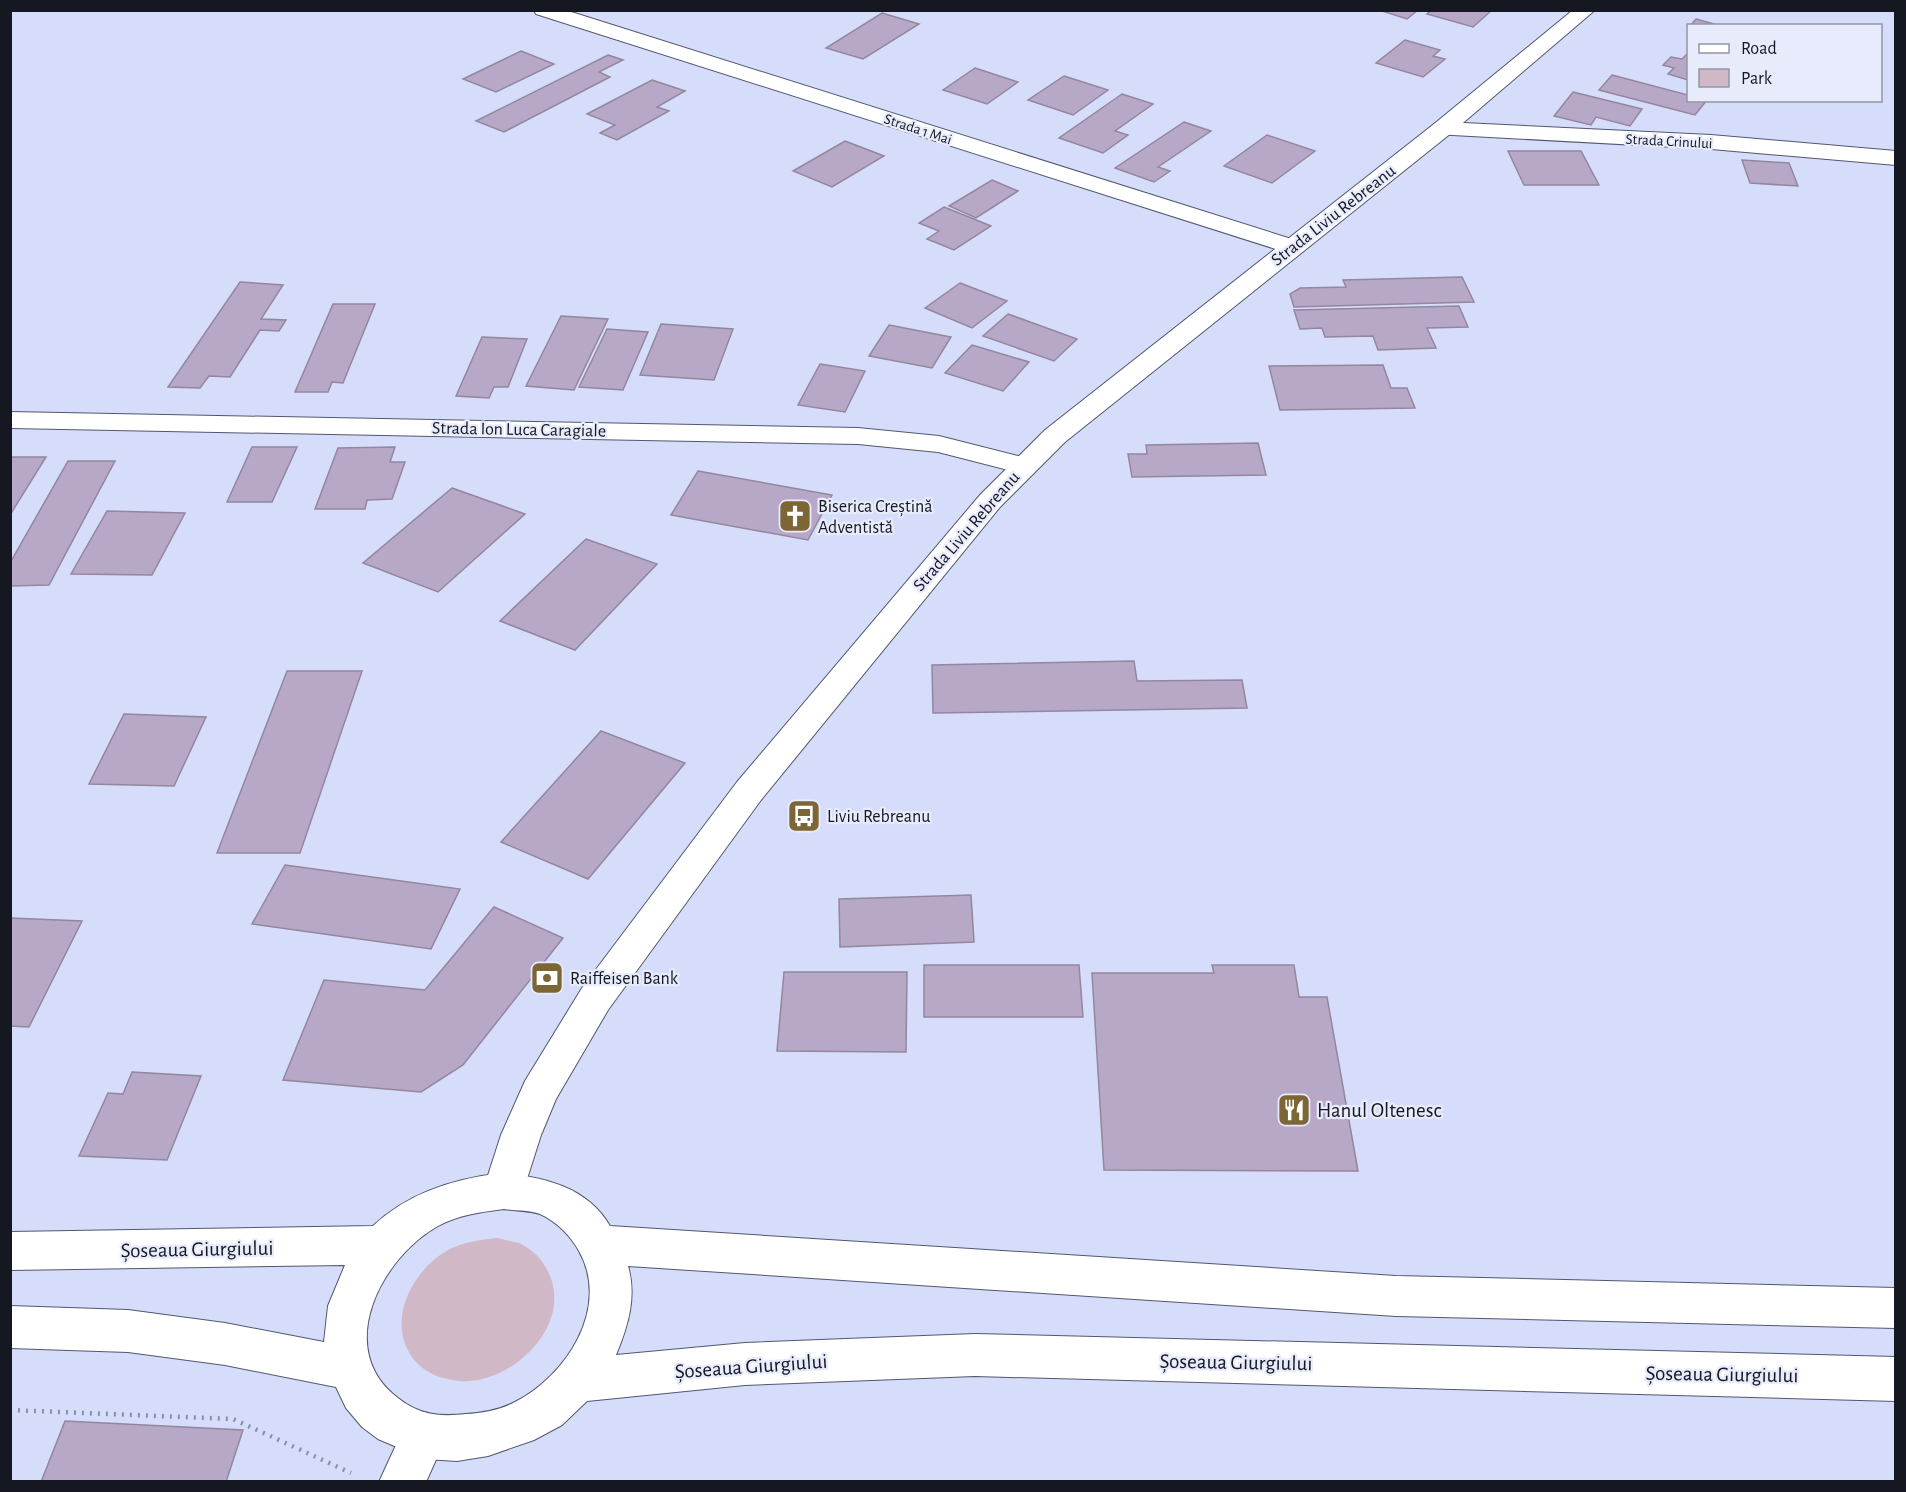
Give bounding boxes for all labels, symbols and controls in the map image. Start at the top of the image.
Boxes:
legend [1687,24,1882,102]
text: Road [1741,40,1777,58]
text: Park [1741,70,1773,88]
street label: Strada 1 Mai [882,111,954,148]
street label: Strada Crinului [1625,132,1713,151]
street label: Strada Liviu Rebreanu [1268,162,1399,270]
street label: Strada Ion Luca Caragiale [432,419,606,441]
street label: Strada Liviu Rebreanu [910,468,1023,595]
church icon: Biserica Creștină Adventistă [777,498,813,534]
place label: Biserica Creștină Adventistă [818,498,933,537]
bus stop icon: Liviu Rebreanu [786,798,822,834]
place label: Liviu Rebreanu [827,808,930,826]
bank icon: Raiffeisen Bank [529,960,565,996]
place label: Raiffeisen Bank [570,970,679,988]
restaurant icon: Hanul Oltenesc [1276,1092,1312,1128]
place label: Hanul Oltenesc [1317,1100,1442,1121]
street label: Șoseaua Giurgiului [120,1238,274,1263]
street label: Șoseaua Giurgiului [674,1351,828,1384]
street label: Șoseaua Giurgiului [1159,1351,1313,1376]
street label: Șoseaua Giurgiului [1645,1363,1799,1388]

